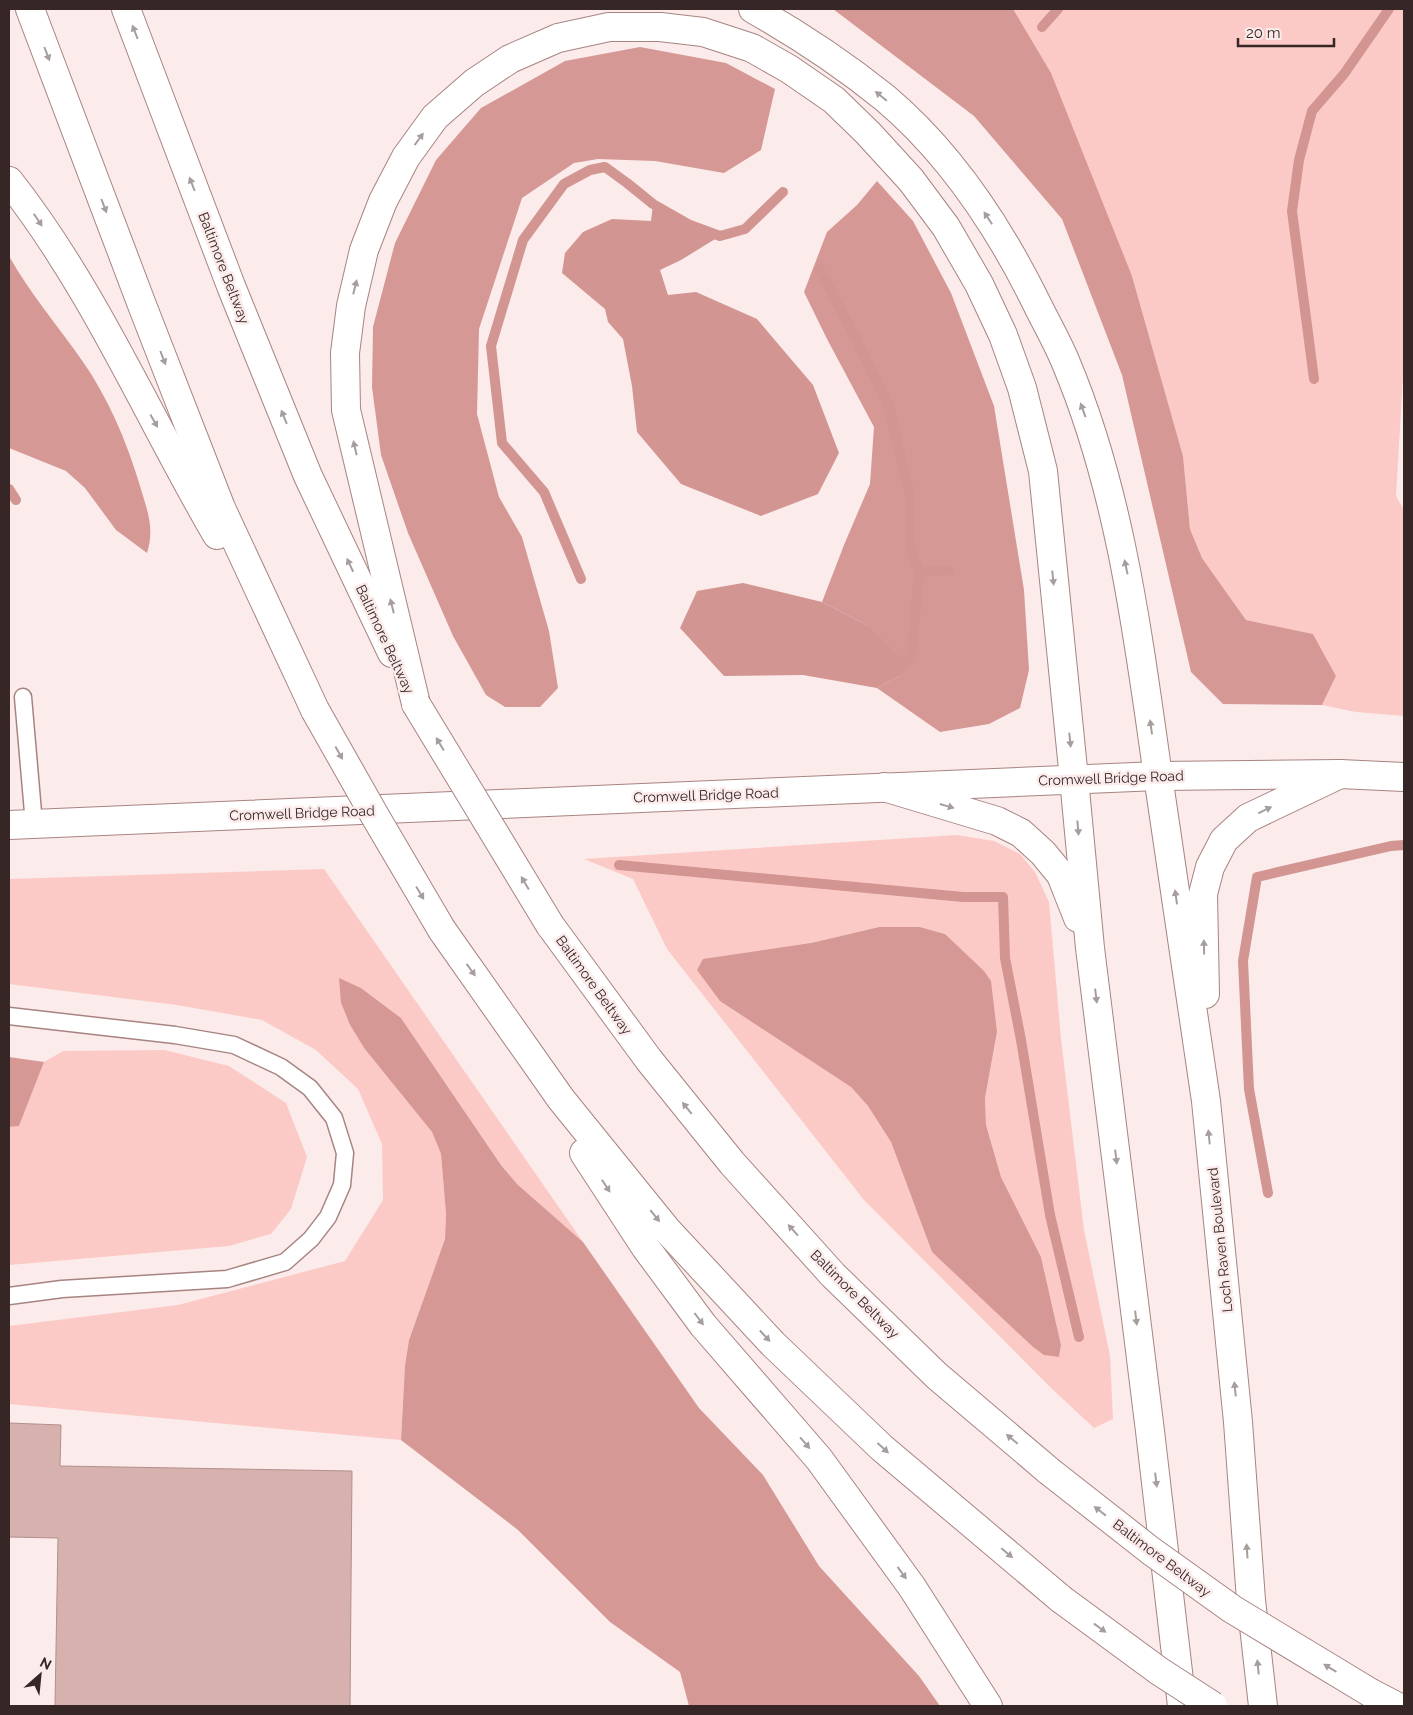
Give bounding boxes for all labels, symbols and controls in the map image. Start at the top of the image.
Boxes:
scale bar [1238,15,1334,47]
text: 20 m [1246,24,1281,42]
one-way arrow [131,25,138,40]
one-way arrow [44,47,51,62]
one-way arrow [875,91,888,102]
one-way arrow [414,132,424,146]
one-way arrow [188,177,195,192]
one-way arrow [101,199,108,214]
street label: Baltimore Beltway [195,210,253,327]
one-way arrow [983,211,993,225]
one-way arrow [33,213,43,227]
one-way arrow [351,280,359,295]
one-way arrow [159,351,167,365]
one-way arrow [1079,403,1086,418]
one-way arrow [279,410,287,424]
one-way arrow [150,414,159,428]
one-way arrow [351,440,359,455]
one-way arrow [346,558,354,572]
one-way arrow [1122,559,1130,574]
one-way arrow [1049,571,1057,587]
street label: Baltimore Beltway [353,582,417,696]
one-way arrow [388,598,396,613]
one-way arrow [1147,719,1155,735]
one-way arrow [1066,732,1074,748]
one-way arrow [436,738,445,751]
one-way arrow [334,746,343,759]
street label: Cromwell Bridge Road [1038,767,1184,789]
street label: Cromwell Bridge Road [633,784,779,806]
street label: Cromwell Bridge Road [229,802,375,824]
one-way arrow [940,803,955,811]
one-way arrow [1258,806,1272,814]
one-way arrow [1075,820,1083,836]
one-way arrow [520,877,529,890]
one-way arrow [416,887,425,900]
one-way arrow [1171,888,1179,904]
street label: Baltimore Beltway [553,932,636,1038]
one-way arrow [1200,939,1208,955]
one-way arrow [466,963,476,977]
one-way arrow [1092,988,1100,1004]
one-way arrow [682,1101,693,1114]
one-way arrow [1205,1129,1213,1145]
one-way arrow [1112,1150,1120,1166]
street label: Loch Raven Boulevard [1204,1167,1236,1313]
one-way arrow [601,1179,611,1193]
one-way arrow [650,1209,661,1222]
one-way arrow [787,1225,799,1237]
street label: Baltimore Beltway [807,1246,903,1342]
one-way arrow [1132,1311,1140,1327]
one-way arrow [694,1312,705,1325]
one-way arrow [759,1329,771,1341]
one-way arrow [1231,1381,1239,1397]
one-way arrow [1005,1434,1018,1445]
one-way arrow [799,1436,810,1449]
one-way arrow [876,1442,888,1454]
one-way arrow [1152,1472,1160,1488]
one-way arrow [1094,1506,1107,1517]
street label: Baltimore Beltway [1110,1516,1214,1600]
one-way arrow [1243,1543,1251,1559]
one-way arrow [1000,1547,1012,1559]
one-way arrow [897,1566,907,1580]
one-way arrow [1093,1623,1107,1633]
north arrow [15,1650,65,1700]
text: N [38,1654,54,1673]
one-way arrow [1254,1658,1262,1674]
one-way arrow [1323,1663,1336,1672]

